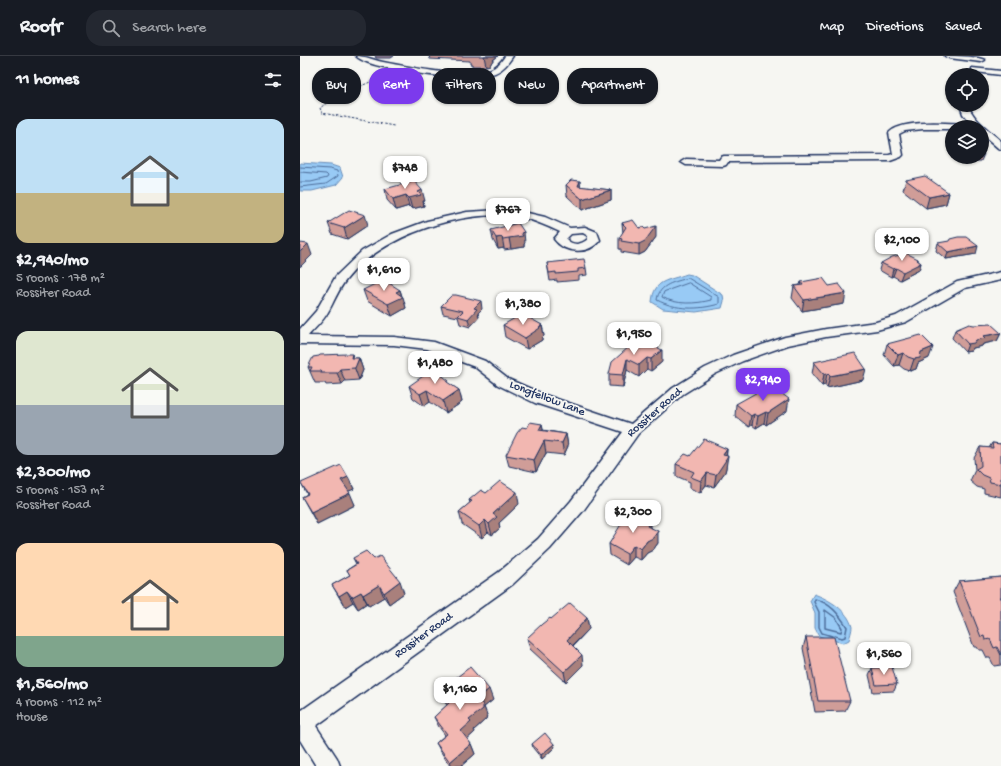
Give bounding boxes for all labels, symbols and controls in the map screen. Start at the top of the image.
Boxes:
search box [86,10,366,46]
text: Roofr [20,16,62,39]
icon: search [100,17,122,39]
text: Search here [132,19,206,37]
text: Map [820,19,844,36]
text: Directions [866,19,923,36]
text: Saved [945,19,981,36]
chip: Buy [312,68,361,104]
chip: Rent [369,68,424,104]
chip: Filters [432,68,496,104]
chip: New [504,68,559,104]
chip: Apartment [567,68,658,104]
map controls [945,68,989,164]
button: locate [945,68,989,112]
icon: filters [262,69,284,91]
text: 11 homes [16,70,79,90]
button: layers [945,120,989,164]
icon: home [114,145,186,217]
pin: $748 [381,156,429,190]
text: $748 [392,161,418,176]
pin: $767 [484,198,532,232]
text: $767 [495,203,521,218]
pin: $2,100 [869,228,935,262]
text: $2,100 [884,233,920,248]
text: $2,940/mo [16,251,89,271]
pin: $1,610 [351,258,417,292]
text: $1,610 [367,263,401,278]
text: 5 rooms · 178 m² [16,271,105,286]
text: Rossiter Road [16,286,90,301]
pin: $1,380 [490,292,556,326]
text: $1,380 [505,297,541,312]
pin: $1,950 [601,322,667,356]
text: $1,950 [616,327,652,342]
pin: $1,480 [402,351,468,385]
text: $1,480 [417,356,453,371]
icon: home [114,357,186,429]
pin: $2,940 [730,368,796,402]
text: $2,940 [745,373,781,388]
street label: Longfellow Lane [507,378,587,420]
street label: Rossiter Road [625,385,686,441]
text: $2,300/mo [16,463,90,483]
text: 5 rooms · 153 m² [16,483,105,498]
text: Rossiter Road [16,498,90,513]
pin: $2,300 [600,500,666,534]
text: $2,300 [614,505,652,520]
icon: home [114,569,186,641]
street label: Rossiter Road [392,610,457,662]
pin: $1,560 [851,642,917,676]
text: $1,560 [866,647,902,662]
text: $1,560/mo [16,675,88,695]
pin: $1,160 [427,677,493,711]
text: $1,160 [443,682,477,697]
text: 4 rooms · 112 m² [16,695,102,710]
text: House [16,710,48,725]

